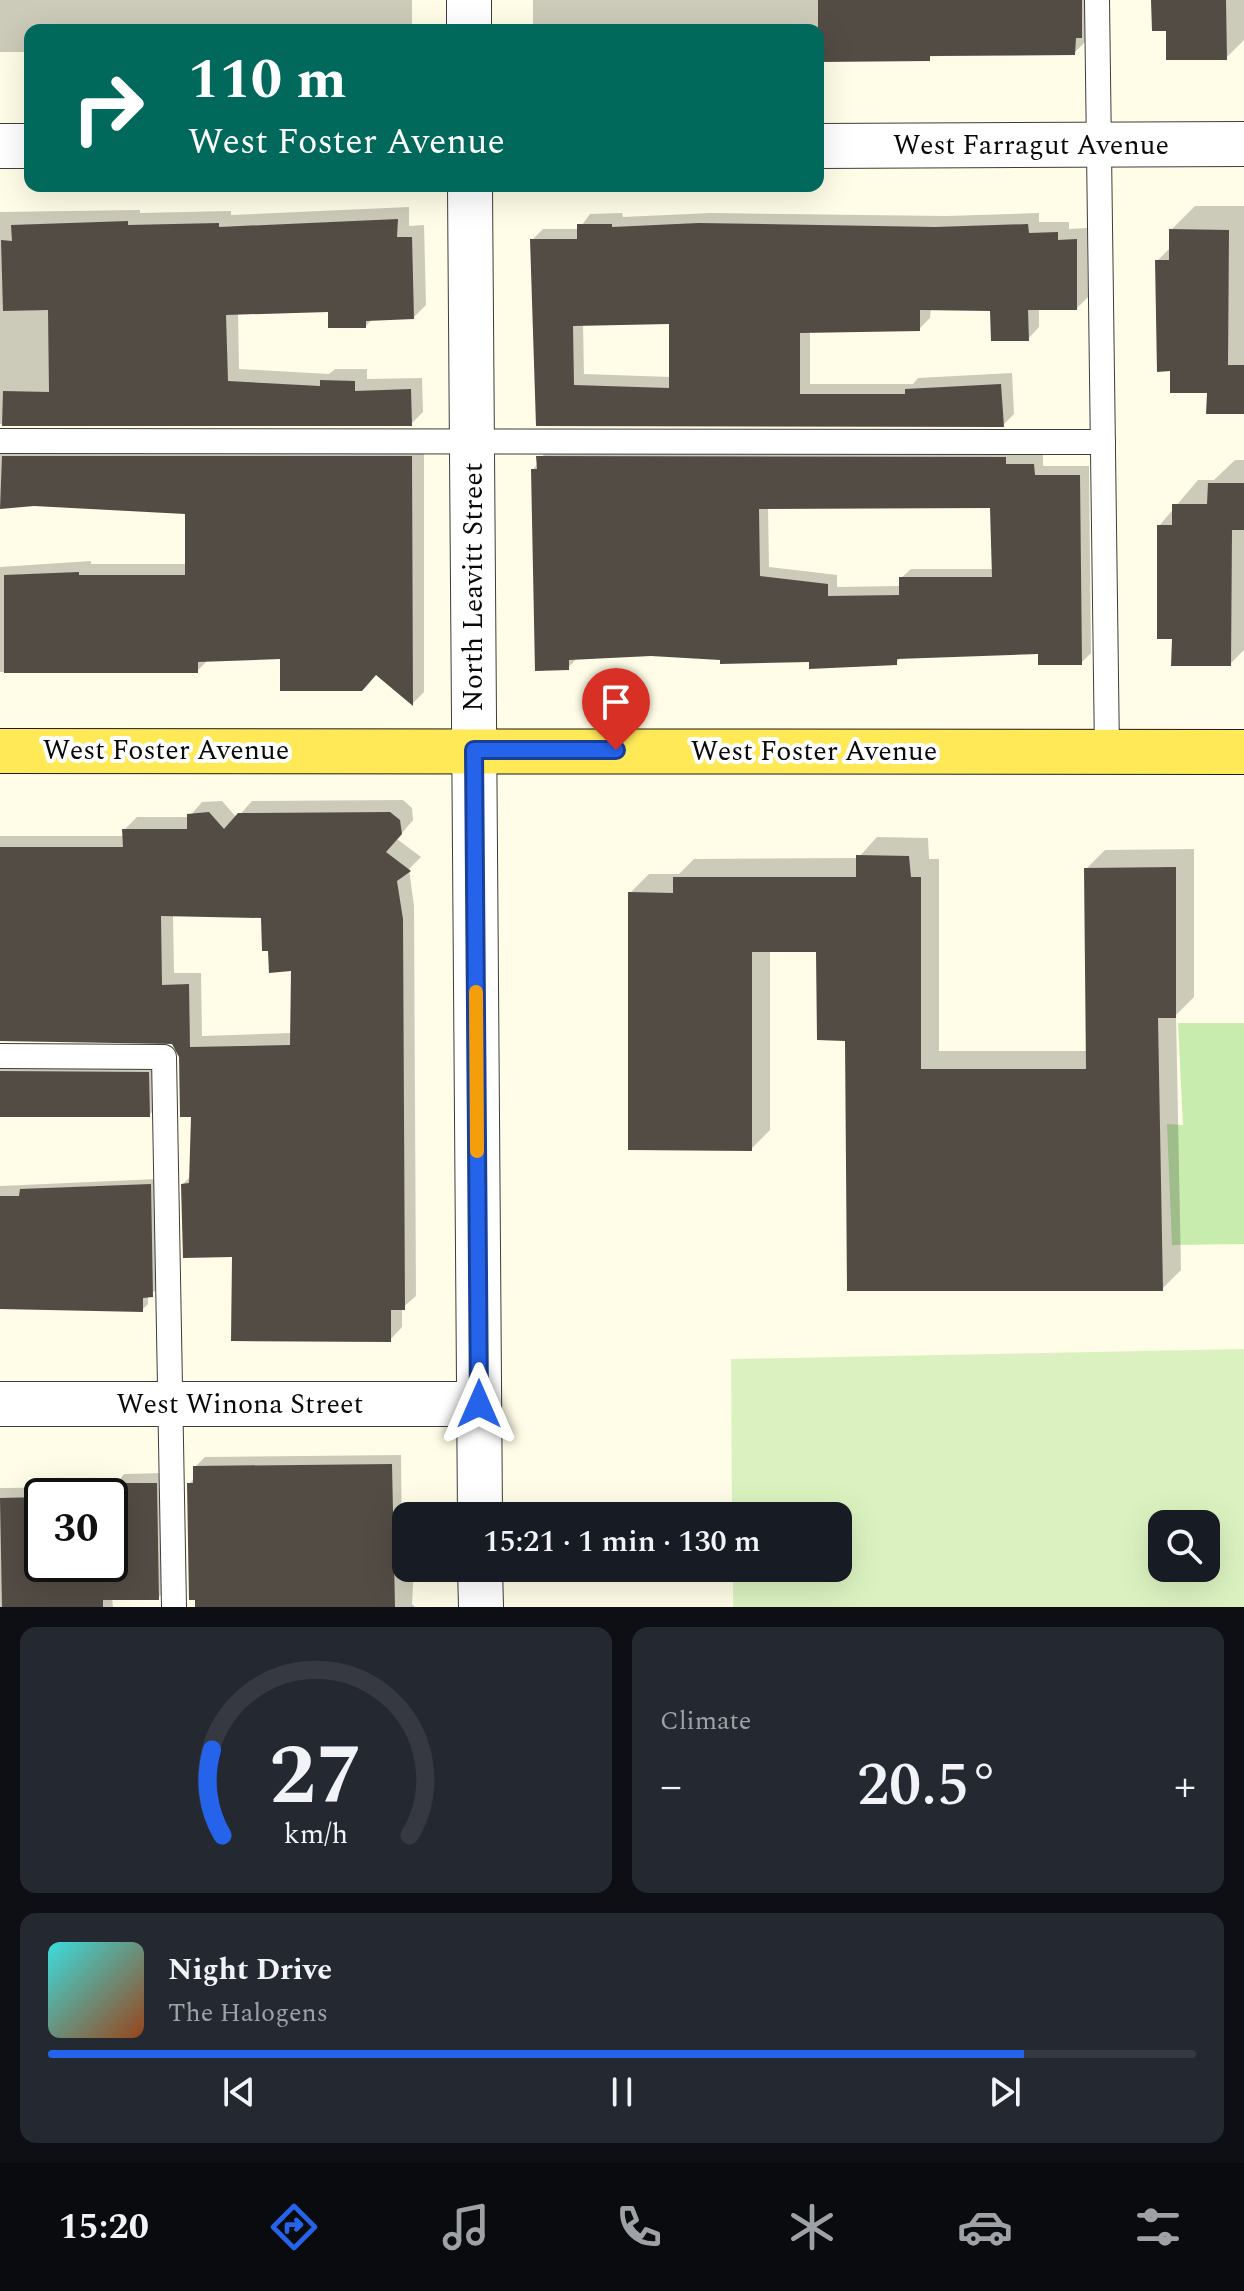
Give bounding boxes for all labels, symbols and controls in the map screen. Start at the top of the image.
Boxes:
text: 110 m [188,38,347,123]
icon: right [56,56,160,160]
text: West Foster Avenue [188,115,505,170]
street label: West Farragut Avenue [893,124,1169,167]
street label: North Leavitt Street [452,462,495,712]
pin [582,668,650,750]
icon: arrive [594,680,638,724]
street label: West Foster Avenue [43,729,289,772]
street label: West Foster Avenue [691,730,937,773]
position arrow [437,1362,521,1446]
street label: West Winona Street [117,1383,364,1426]
speed limit sign: 30 [24,1478,128,1582]
map controls [1148,1510,1220,1582]
button: search [1148,1510,1220,1582]
text: 15:21 · 1 min · 130 m [483,1519,761,1565]
text: Climate [660,1701,751,1741]
text: 27 [269,1714,363,1841]
text: 20.5° [857,1740,999,1832]
text: − [660,1753,682,1820]
text: + [1174,1753,1196,1820]
text: km/h [284,1813,348,1856]
text: Night Drive [168,1947,332,1993]
text: The Halogens [168,1993,328,2033]
icon: previous [217,2070,261,2114]
icon: pause [600,2070,644,2114]
icon: next [983,2070,1027,2114]
icon: directions [266,2199,322,2255]
icon: music [438,2199,494,2255]
icon: phone [611,2199,667,2255]
icon: climate [784,2199,840,2255]
icon: car [957,2199,1013,2255]
icon: filters [1130,2199,1186,2255]
text: 15:20 [58,2200,149,2255]

